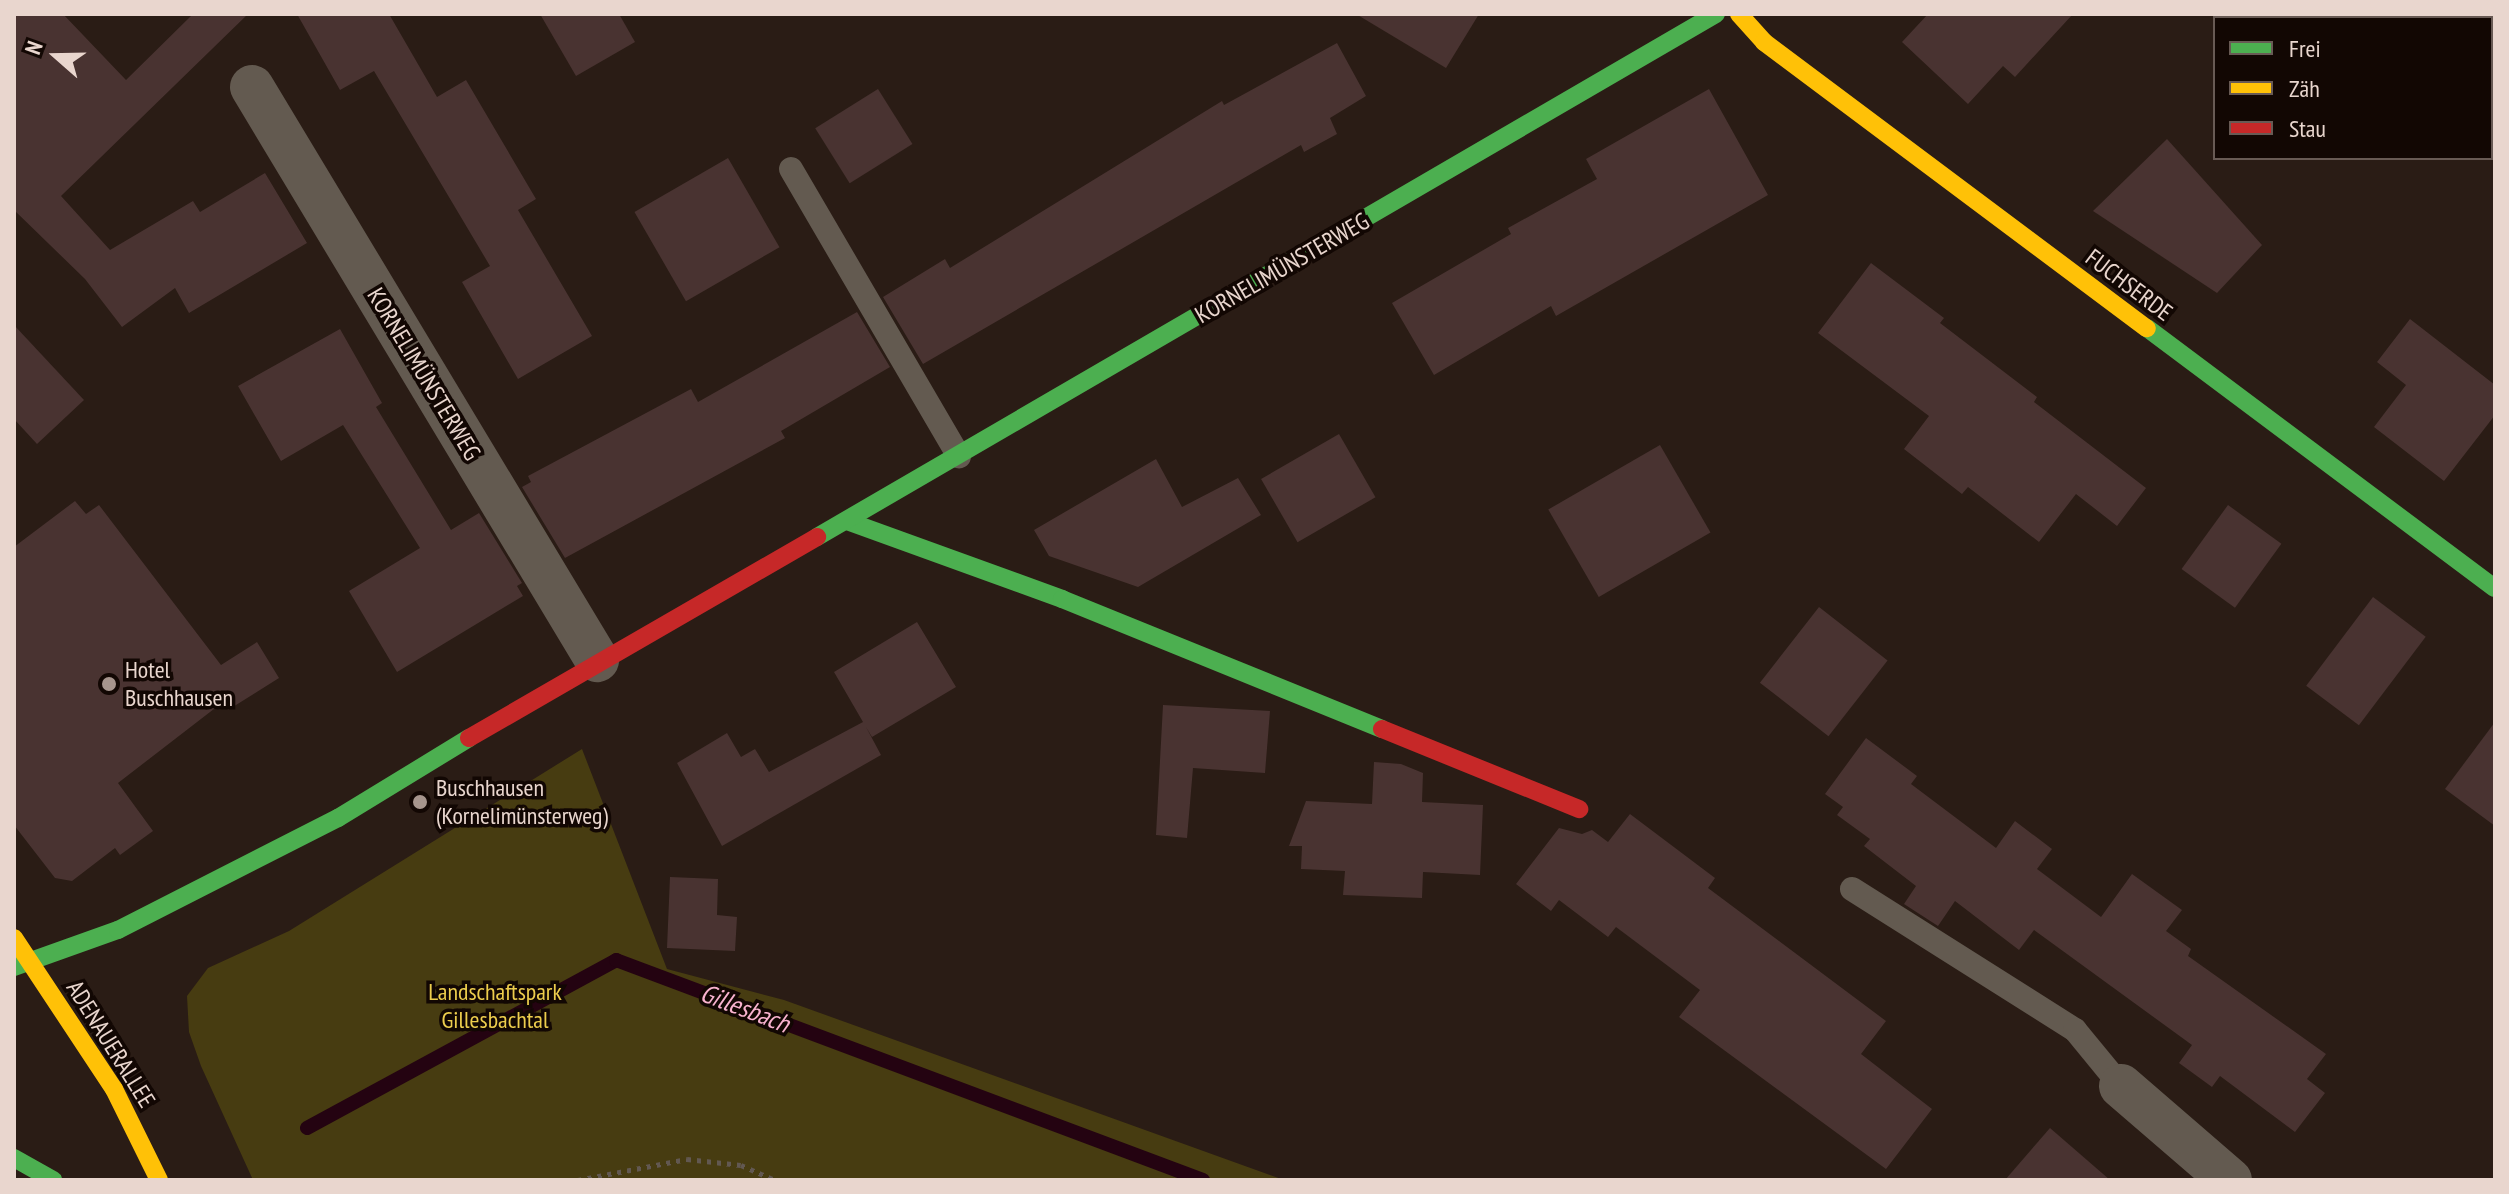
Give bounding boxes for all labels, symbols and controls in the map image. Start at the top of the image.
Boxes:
north arrow [16,16,96,96]
legend [2213,16,2493,160]
text: Frei [2289,33,2321,64]
text: N [18,37,49,58]
text: Zäh [2289,73,2320,104]
text: Stau [2289,113,2326,144]
street label: KORNELIMÜNSTERWEG [1190,207,1374,329]
street label: FUCHSERDE [2080,243,2178,327]
street label: KORNELIMÜNSTERWEG [361,283,487,465]
place label: Hotel Buschhausen [125,656,233,712]
marker: Hotel Buschhausen [100,675,118,693]
place label: Buschhausen (Kornelimünsterweg) [436,774,608,830]
marker: Buschhausen (Kornelimünsterweg) [411,793,429,811]
street label: ADENAUERALLEE [61,975,161,1113]
water label: Gillesbach [696,977,794,1039]
park label: Landschaftspark Gillesbachtal [428,978,562,1034]

